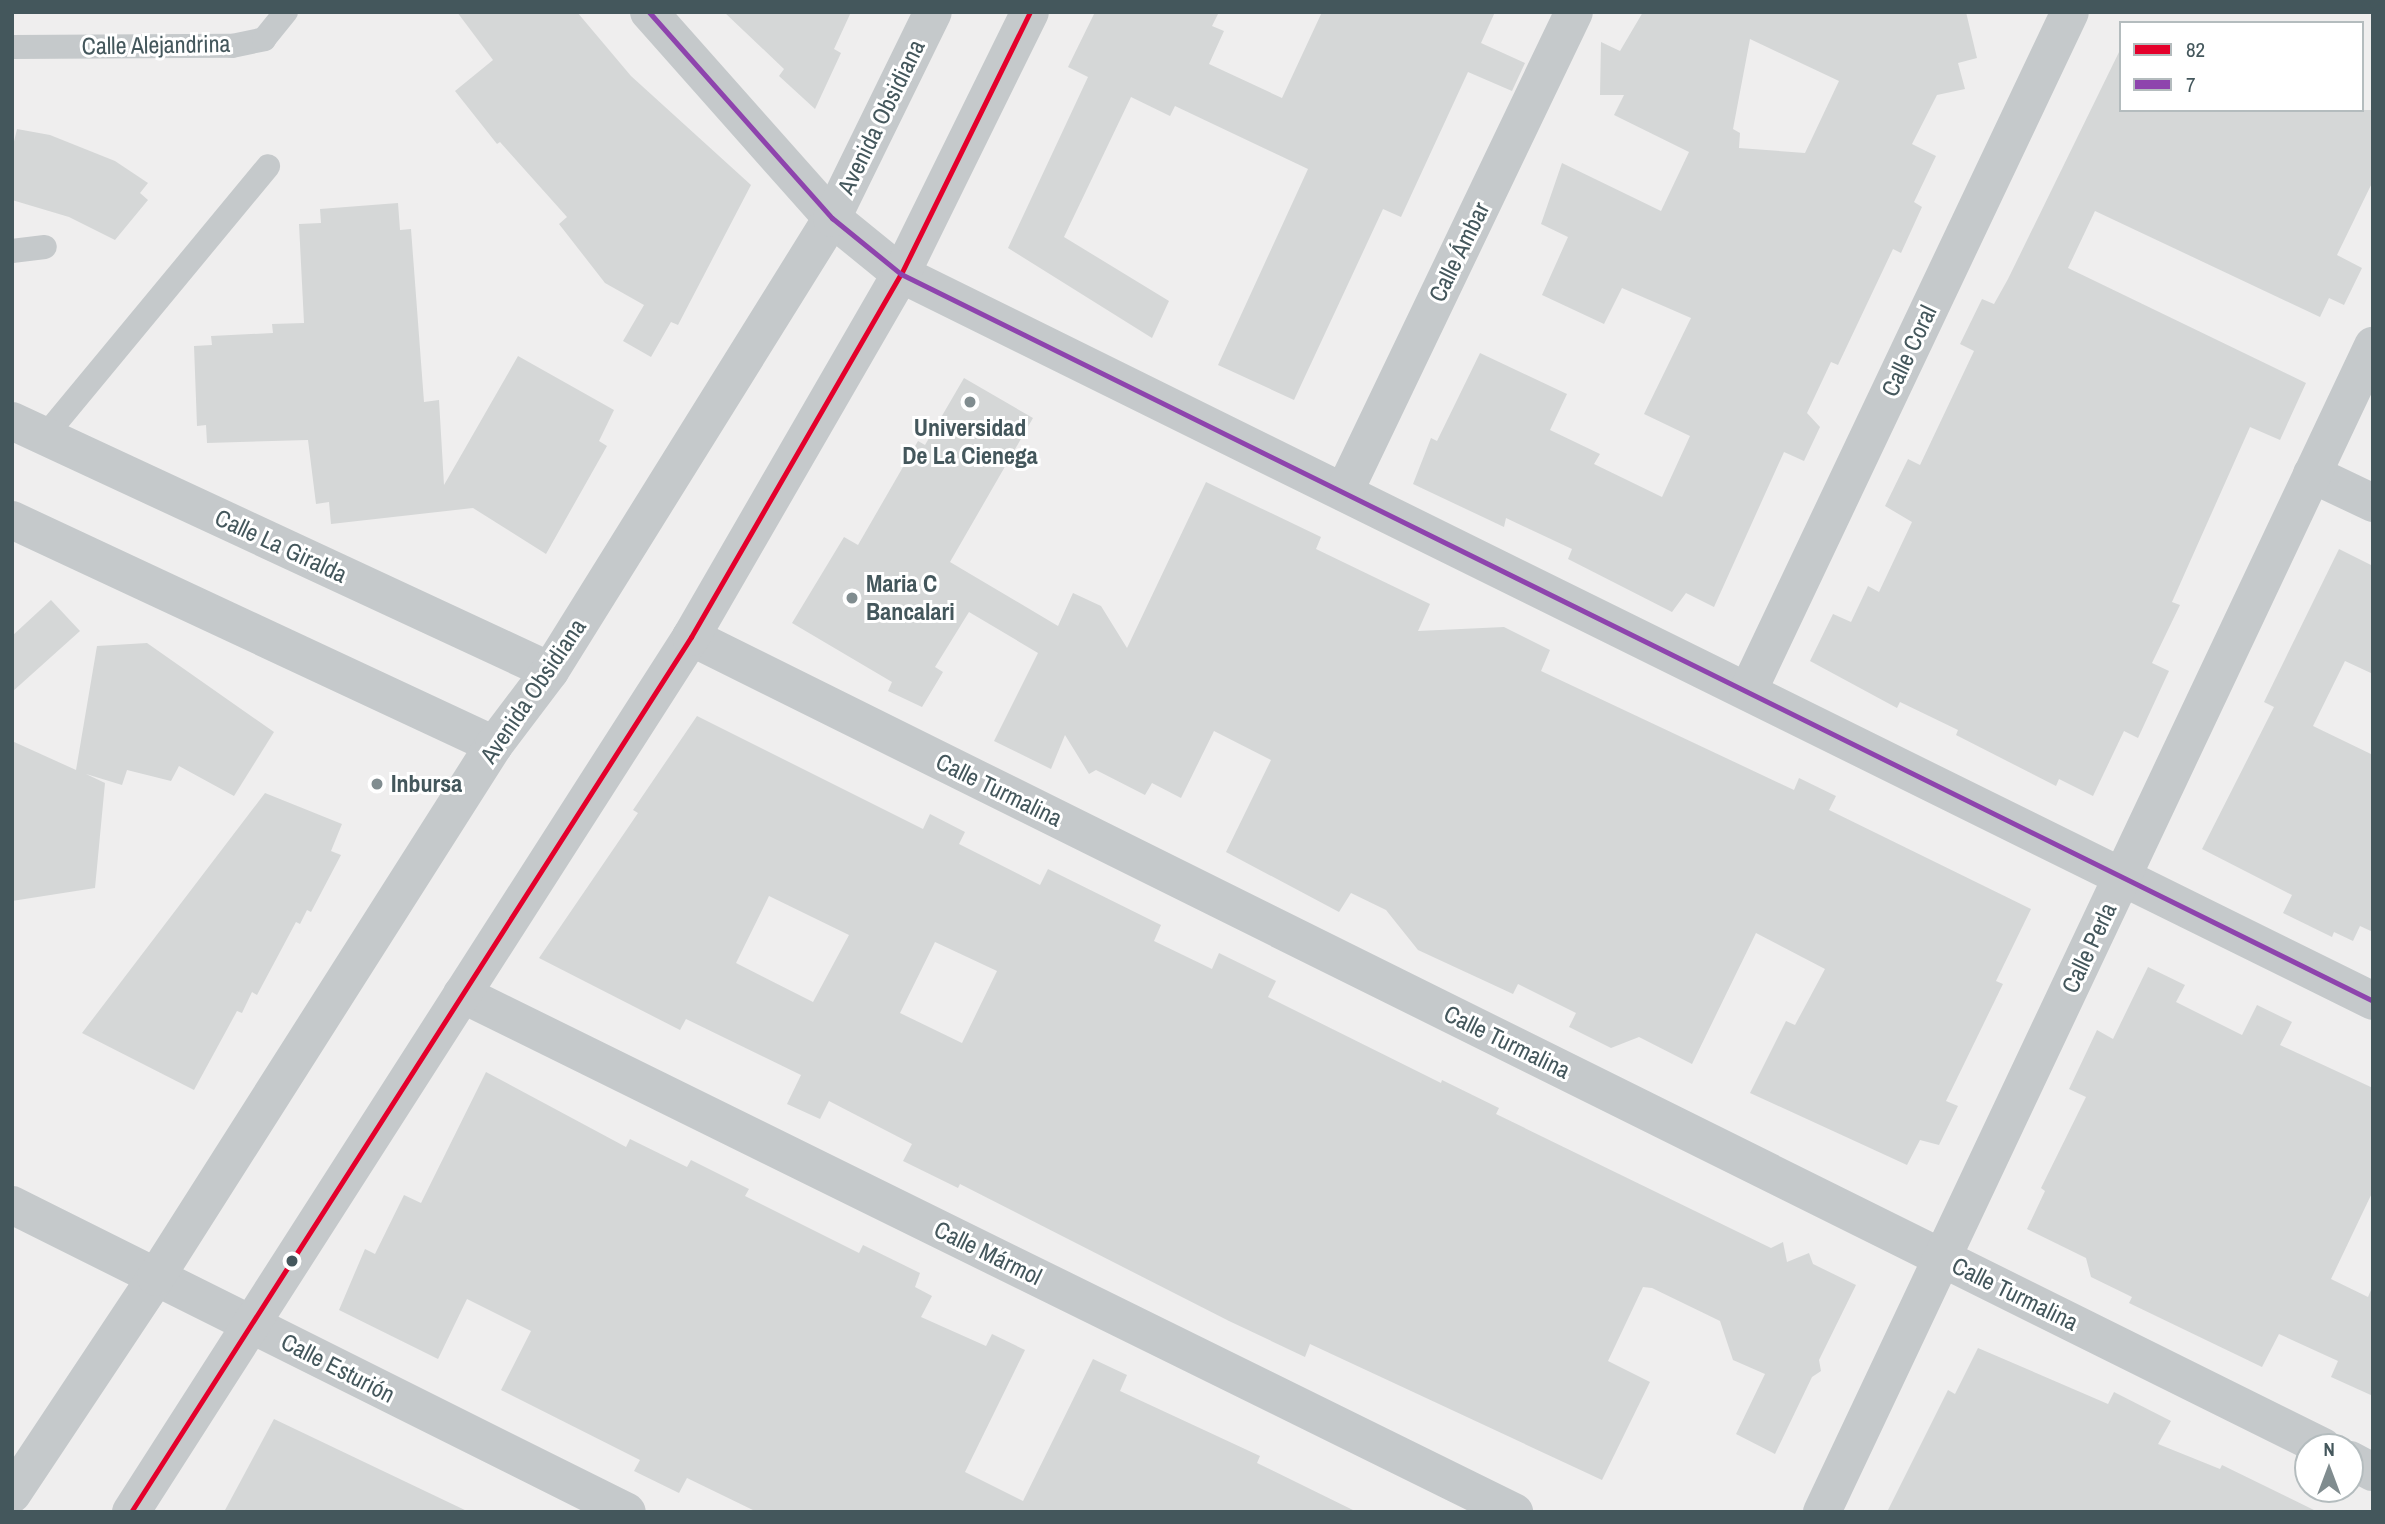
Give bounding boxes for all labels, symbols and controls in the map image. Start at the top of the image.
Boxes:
legend [2119,21,2364,112]
street label: Calle Alejandrina [81,29,231,61]
street label: Avenida Obsidiana [831,35,931,199]
text: 82 [2186,35,2205,64]
text: 7 [2186,70,2196,99]
street label: Calle Ámbar [1422,197,1496,307]
street label: Calle Coral [1875,301,1943,401]
marker: Universidad De La Cienega [962,394,978,410]
place label: Universidad De La Cienega [902,414,1038,470]
street label: Calle La Giralda [210,503,352,589]
place label: Maria C Bancalari [866,570,955,626]
marker: Maria C Bancalari [844,590,860,606]
street label: Avenida Obsidiana [474,613,592,769]
street label: Calle Turmalina [931,747,1067,833]
place label: Inbursa [391,770,462,798]
marker: Inbursa [369,776,385,792]
street label: Calle Perla [2056,898,2122,998]
street label: Calle Turmalina [1439,999,1575,1085]
street label: Calle Mármol [930,1215,1046,1291]
street label: Calle Turmalina [1947,1251,2083,1337]
unlabelled marker [285,1254,299,1268]
street label: Calle Esturión [276,1327,400,1409]
north arrow [2294,1433,2364,1503]
text: N [2323,1436,2335,1462]

